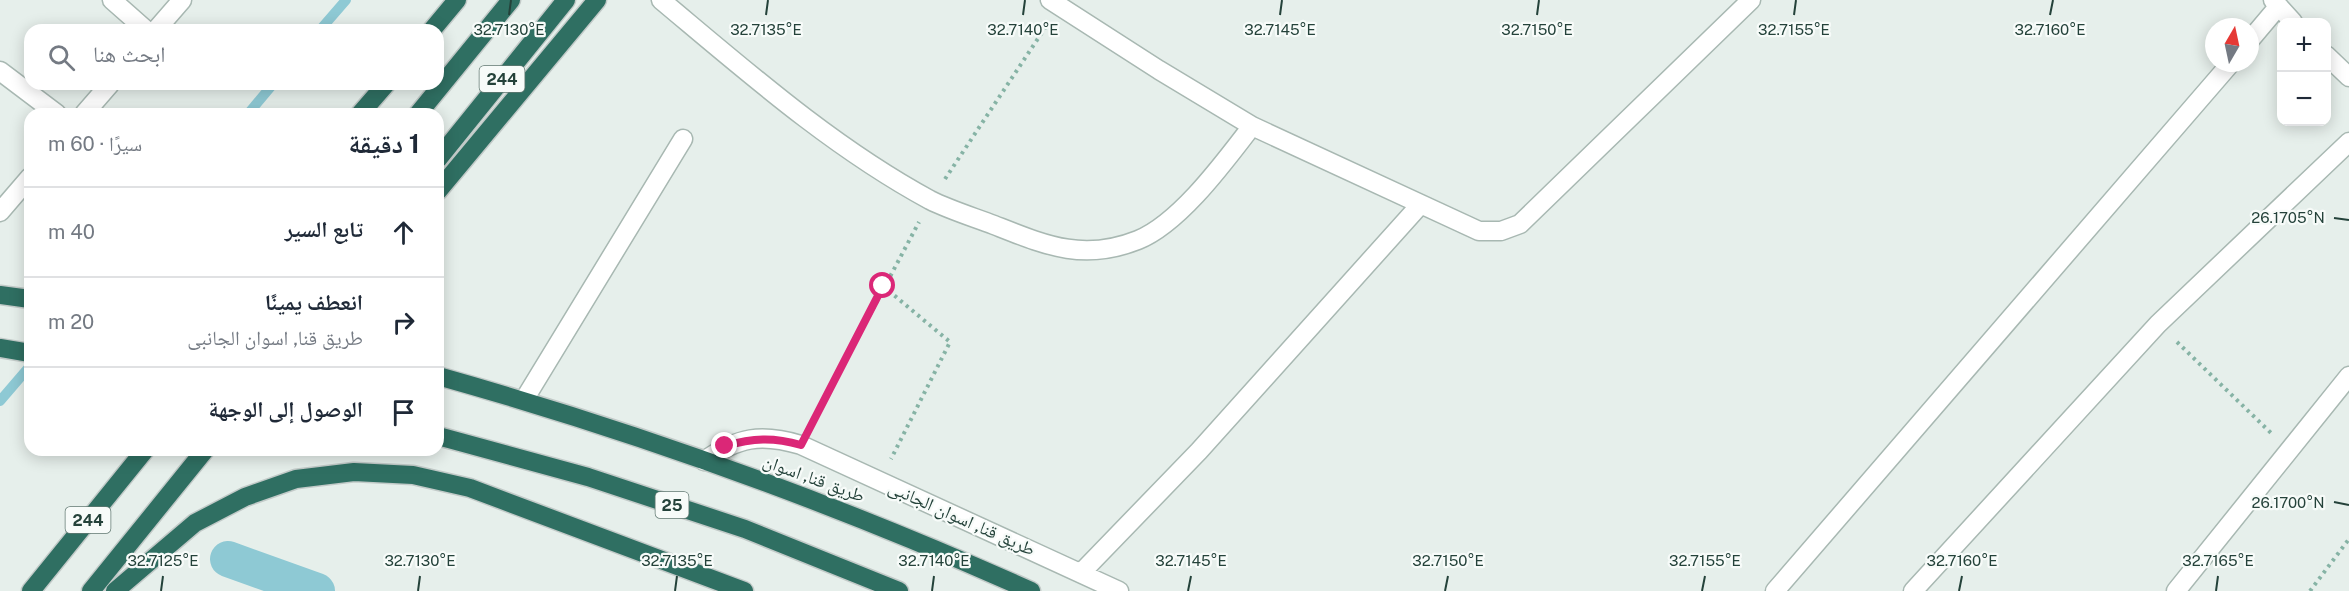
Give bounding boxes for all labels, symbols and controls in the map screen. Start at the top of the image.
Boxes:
north arrow [2205,18,2259,72]
map controls [2277,18,2331,126]
button: + [2277,18,2331,72]
text: 32.7130°E [473,21,545,38]
text: 32.7135°E [730,21,802,38]
text: 32.7140°E [987,21,1059,38]
text: 32.7145°E [1244,21,1316,38]
text: 32.7150°E [1501,21,1573,38]
text: 32.7155°E [1758,21,1830,38]
text: 32.7160°E [2014,21,2086,38]
search box [24,24,444,90]
icon: search [45,41,78,74]
text: ابحث هنا [93,41,165,67]
road number: 244 [480,66,524,92]
button: − [2277,72,2331,126]
text: 1 دقيقة [348,128,420,159]
text: سيرًا · 60 m [48,132,142,156]
text: 26.1705°N [2251,209,2325,226]
text: تابع السير [285,216,363,242]
icon: ahead [387,216,420,249]
text: 40 m [48,220,95,244]
route start [869,272,895,298]
text: انعطف يمينًا [265,289,363,315]
icon: right [387,306,420,339]
text: 20 m [48,310,94,334]
text: طريق قنا, اسوان الجانبى [187,326,363,350]
text: الوصول إلى الوجهة [208,396,363,422]
icon: arrive [387,396,420,429]
route end [711,432,737,458]
street label: طريق قنا, اسوان [760,450,868,507]
street label: طريق قنا, اسوان الجانبى [885,476,1039,561]
road number: 25 [656,492,688,518]
text: 26.1700°N [2252,494,2325,511]
road number: 244 [66,507,110,533]
text: 32.7125°E [127,552,199,569]
text: 32.7130°E [384,552,456,569]
text: 32.7135°E [641,552,713,569]
text: 32.7140°E [898,552,970,569]
text: 32.7145°E [1155,552,1227,569]
text: 32.7150°E [1412,552,1484,569]
text: 32.7155°E [1669,552,1741,569]
text: 32.7160°E [1926,552,1998,569]
text: 32.7165°E [2182,552,2254,569]

